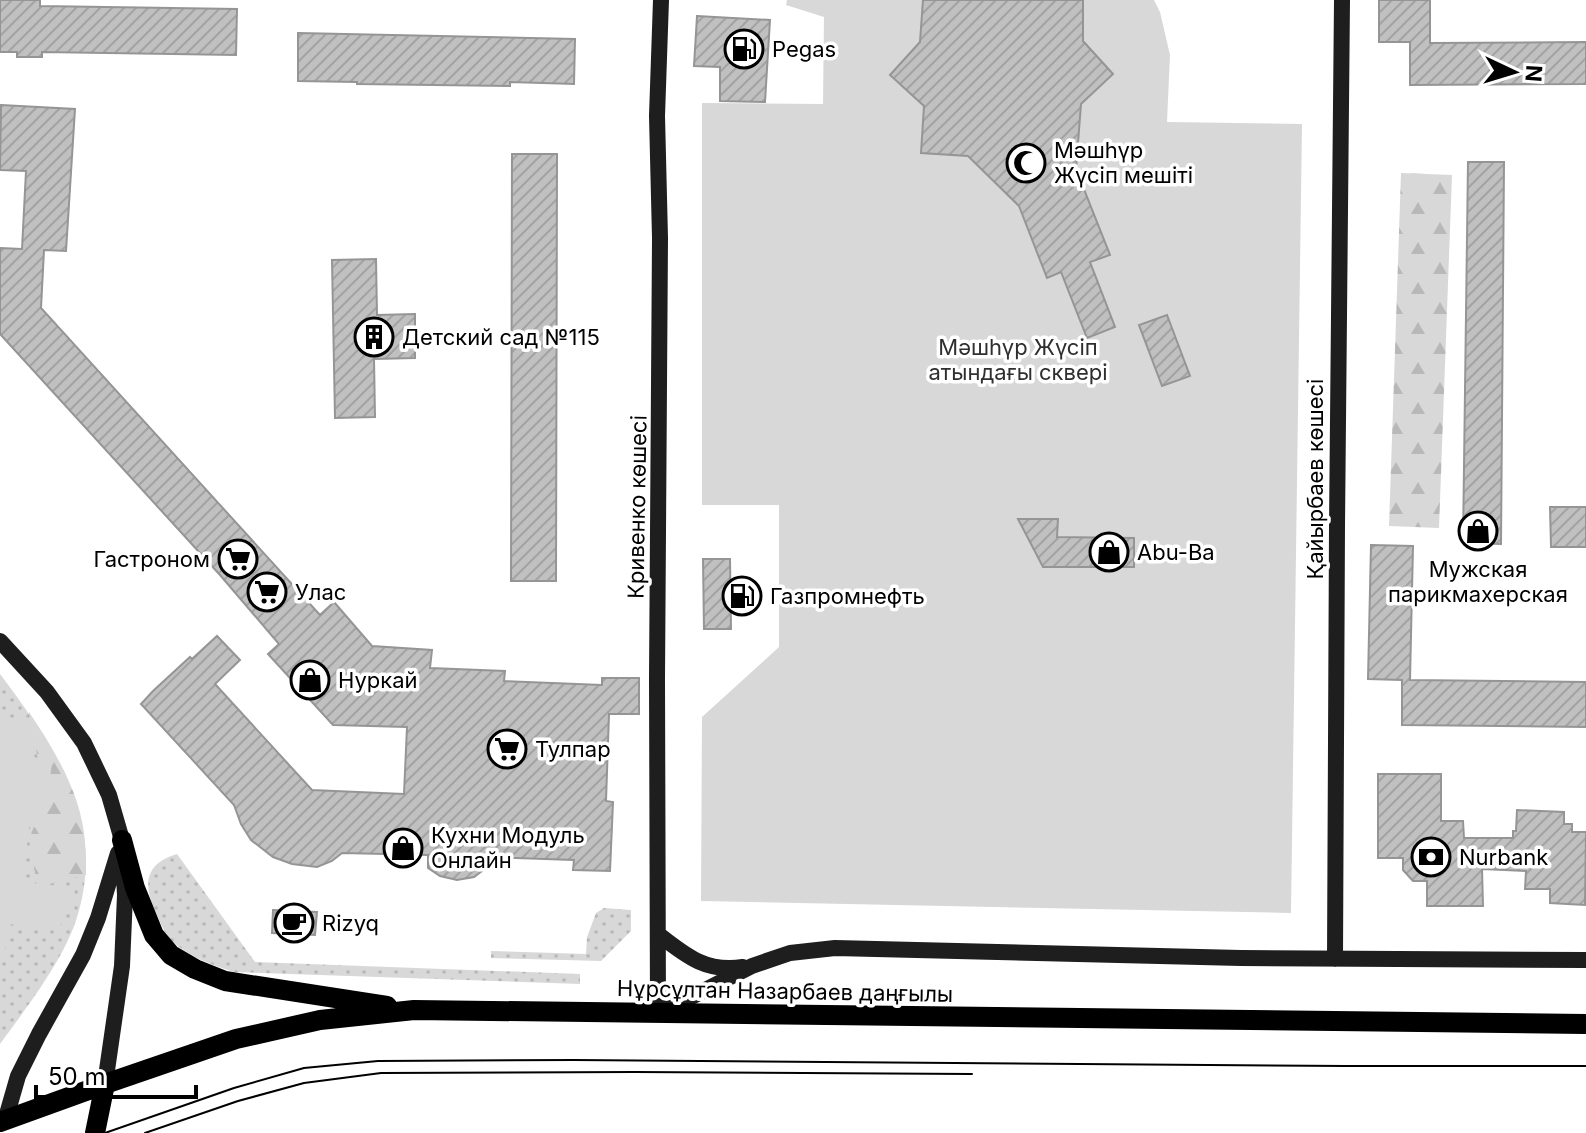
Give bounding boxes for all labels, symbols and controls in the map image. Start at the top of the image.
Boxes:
fuel station icon: Pegas [723,28,765,70]
north arrow [1474,32,1554,112]
place label: Pegas [772,36,836,62]
text: N [1520,64,1548,83]
place label: Мәшһүр Жүсіп мешіті [1054,137,1193,188]
mosque icon: Мәшһүр Жүсіп мешіті [1005,142,1047,184]
building icon: Детский сад №115 [353,316,395,358]
place label: Детский сад №115 [402,324,600,350]
park label: Мәшһүр Жүсіп атындағы сквері [928,334,1108,385]
street label: Қайырбаев көшесі [1302,379,1328,579]
street label: Кривенко көшесі [622,415,652,599]
shop icon: Мужская парикмахерская [1457,510,1499,552]
shop icon: Abu-Ba [1088,531,1130,573]
supermarket icon: Гастроном [217,538,259,580]
place label: Abu-Ba [1137,539,1215,565]
place label: Гастроном [94,546,210,572]
place label: Мужская парикмахерская [1388,556,1568,607]
supermarket icon: Улас [246,571,288,613]
fuel station icon: Газпромнефть [721,575,763,617]
place label: Улас [295,579,346,605]
place label: Газпромнефть [770,583,925,609]
shop icon: Нуркай [289,659,331,701]
place label: Нуркай [338,667,418,693]
supermarket icon: Тулпар [486,728,528,770]
place label: Тулпар [535,736,611,762]
place label: Кухни Модуль Онлайн [431,822,585,873]
shop icon: Кухни Модуль Онлайн [382,827,424,869]
bank icon: Nurbank [1410,836,1452,878]
place label: Nurbank [1459,844,1548,870]
cafe icon: Rizyq [273,902,315,944]
place label: Rizyq [322,910,379,936]
street label: Нұрсұлтан Назарбаев даңғылы [617,975,953,1007]
scale bar [36,1049,196,1099]
text: 50 m [48,1062,106,1091]

